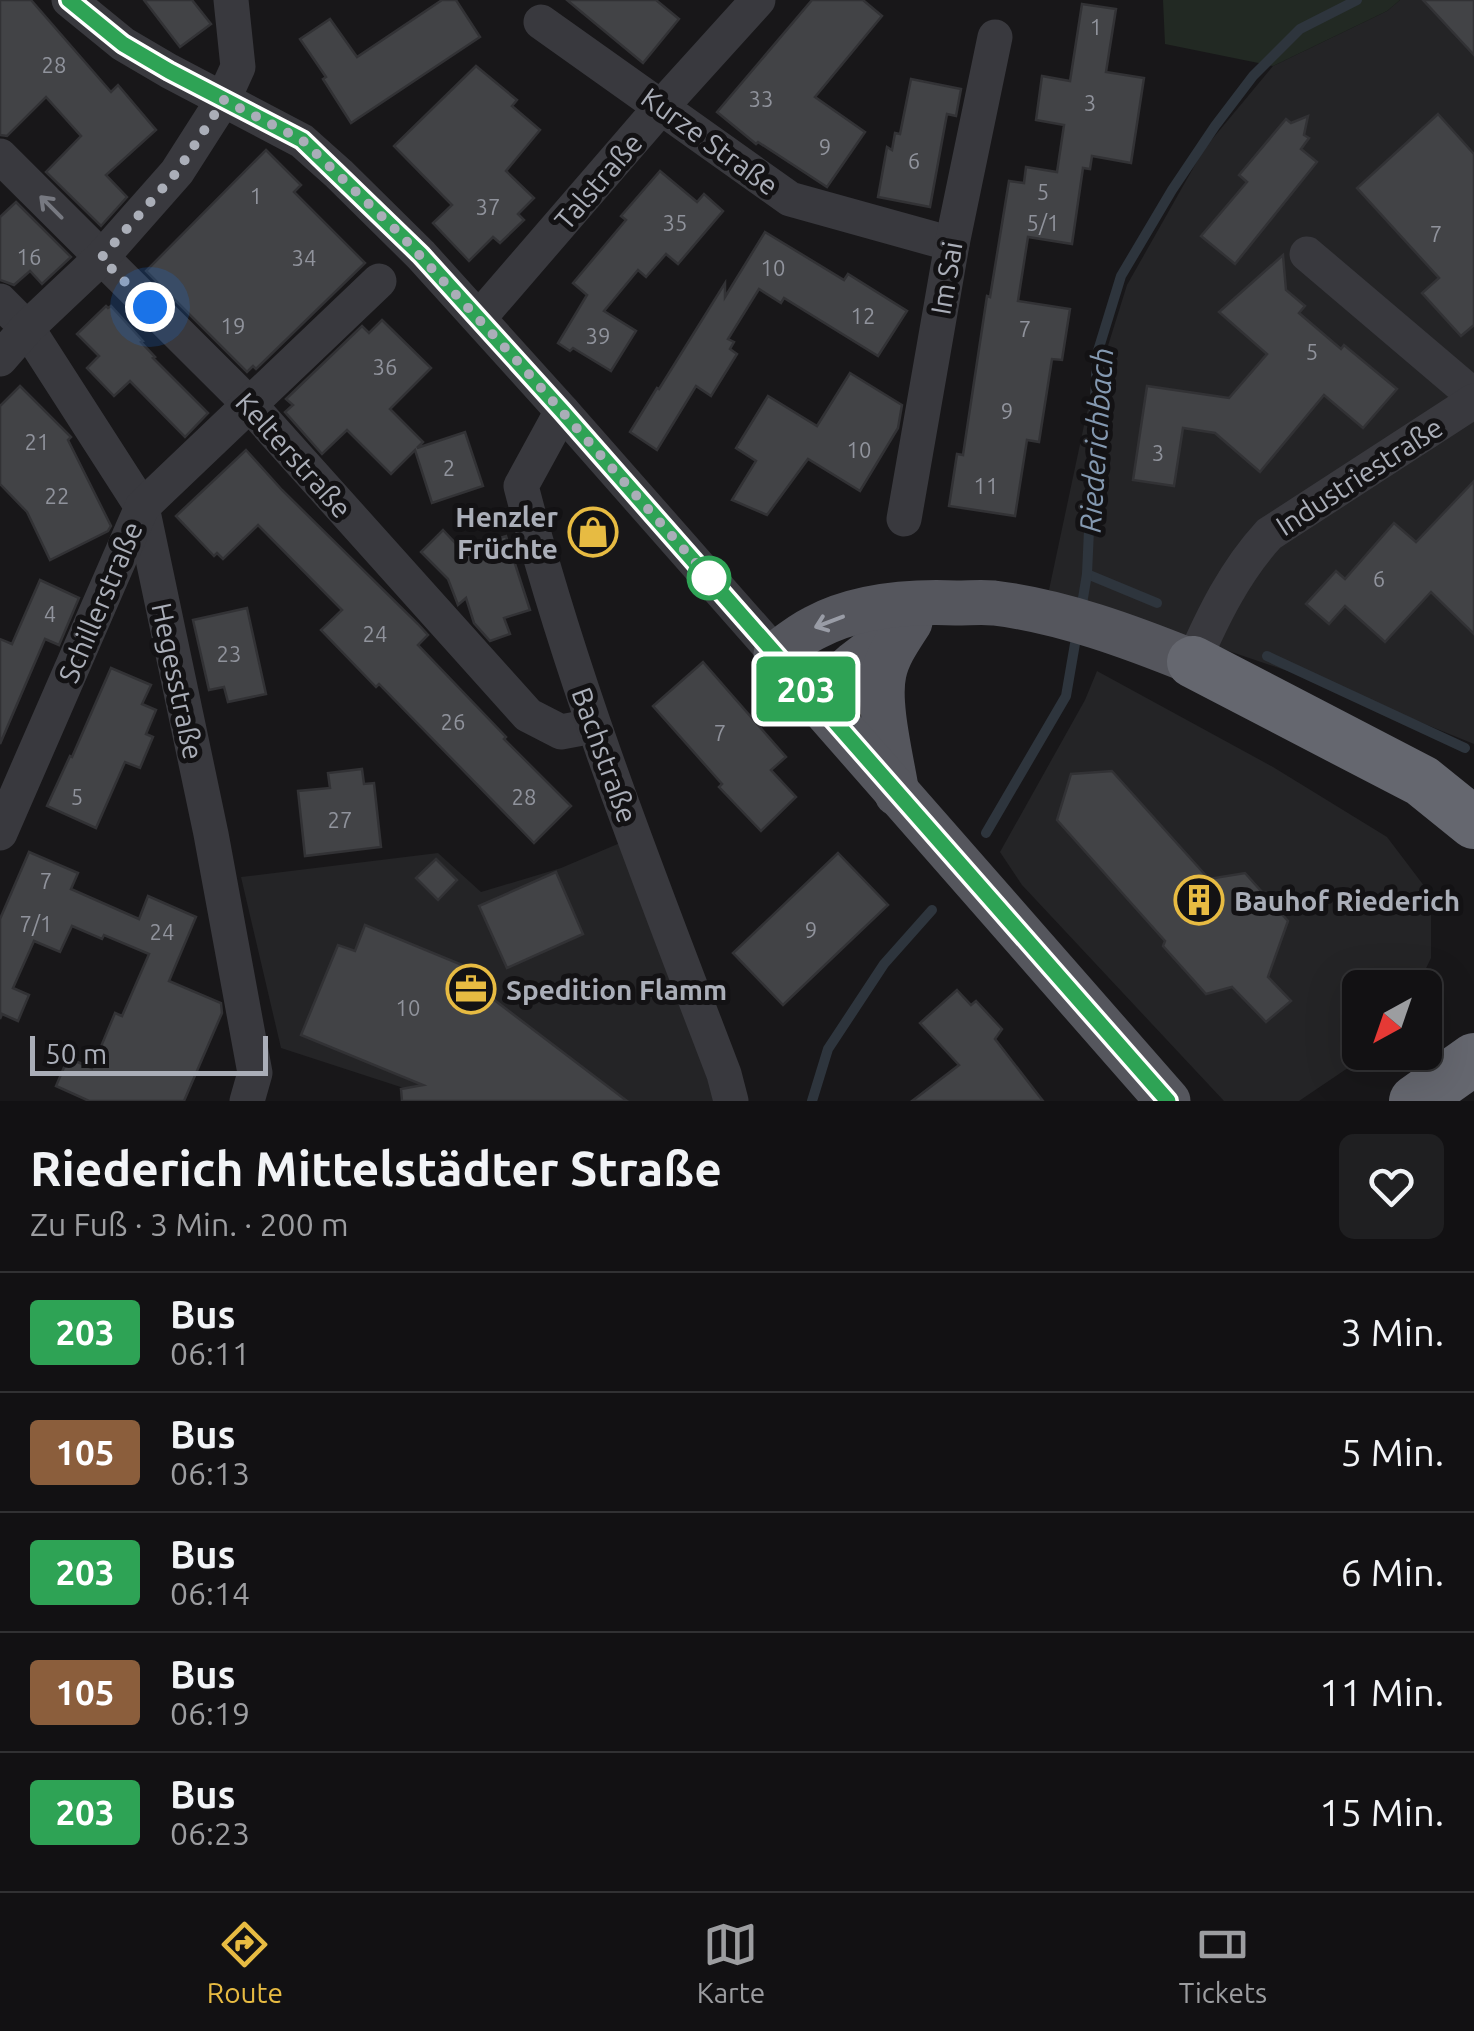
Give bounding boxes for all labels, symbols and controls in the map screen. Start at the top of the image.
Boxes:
house number: 1 [1090,14,1102,39]
house number: 28 [42,52,66,77]
street label: Kurze Straße [636,81,784,201]
house number: 33 [749,86,773,111]
house number: 3 [1084,90,1096,115]
street label: Talstraße [548,127,648,235]
house number: 9 [819,134,831,159]
house number: 6 [908,148,920,173]
house number: 5 [1037,179,1049,204]
house number: 1 [250,183,262,208]
house number: 37 [476,194,500,219]
one-way arrow [39,196,63,220]
house number: 35 [663,210,687,235]
house number: 5/1 [1027,210,1059,235]
house number: 7 [1430,221,1442,246]
street label: Im Sai [924,239,968,317]
house number: 16 [17,244,41,269]
house number: 34 [292,245,316,270]
house number: 10 [761,255,785,280]
your location [125,282,175,332]
house number: 12 [851,303,875,328]
house number: 19 [221,313,245,338]
house number: 7 [1019,316,1031,341]
house number: 39 [586,323,610,348]
house number: 5 [1306,339,1318,364]
water label: Riederichbach [1073,346,1119,534]
house number: 36 [373,354,397,379]
street label: Kelterstraße [230,386,358,524]
house number: 9 [1001,398,1013,423]
street label: Industriestraße [1270,411,1448,541]
house number: 21 [25,429,49,454]
house number: 10 [847,437,871,462]
house number: 3 [1152,440,1164,465]
house number: 2 [443,455,455,480]
house number: 11 [974,473,998,498]
house number: 22 [45,483,69,508]
place label: Henzler Früchte [455,501,558,564]
shop icon: Henzler Früchte [567,506,619,558]
street label: Schillerstraße [52,517,148,687]
unlabelled marker [688,557,730,599]
house number: 6 [1373,566,1385,591]
street label: Hegesstraße [146,600,210,762]
house number: 4 [44,601,56,626]
one-way arrow [815,614,845,632]
house number: 24 [363,621,387,646]
house number: 23 [217,641,241,666]
line badge: 203 [748,656,864,722]
text: 203 [776,669,836,709]
street label: Bachstraße [566,683,644,827]
house number: 26 [441,709,465,734]
house number: 7 [714,720,726,745]
house number: 5 [71,784,83,809]
house number: 28 [512,784,536,809]
house number: 27 [328,807,352,832]
house number: 7 [40,868,52,893]
building icon: Bauhof Riederich [1173,874,1225,926]
place label: Bauhof Riederich [1234,885,1460,916]
house number: 7/1 [20,911,52,936]
house number: 9 [805,917,817,942]
house number: 24 [150,919,174,944]
office icon: Spedition Flamm [445,963,497,1015]
north arrow [1342,970,1442,1070]
map controls [1342,970,1442,1070]
place label: Spedition Flamm [506,974,727,1005]
house number: 10 [396,995,420,1020]
scale bar [30,1031,268,1076]
text: 50 m [45,1038,107,1069]
button: heart [1339,1134,1444,1239]
text: Riederich Mittelstädter Straße [30,1141,722,1195]
text: Zu Fuß · 3 Min. · 200 m [30,1206,349,1242]
text: Bus [170,1293,235,1335]
text: 3 Min. [1341,1311,1444,1353]
text: 203 [55,1312,115,1352]
text: 06:11 [170,1335,250,1371]
text: Bus [170,1413,235,1455]
text: 5 Min. [1341,1431,1444,1473]
text: 105 [55,1432,115,1472]
text: 06:13 [170,1455,250,1491]
text: Bus [170,1533,235,1575]
text: 6 Min. [1341,1551,1444,1593]
text: 203 [55,1552,115,1592]
text: 06:14 [170,1575,250,1611]
text: Bus [170,1653,235,1695]
text: 11 Min. [1319,1671,1444,1713]
text: 105 [55,1672,115,1712]
text: 06:19 [170,1695,250,1731]
text: Bus [170,1773,235,1815]
text: 15 Min. [1319,1791,1444,1833]
text: 203 [55,1792,115,1832]
text: 06:23 [170,1815,250,1851]
tab: Route [207,1917,283,2008]
tab: Karte [697,1917,765,2008]
tab: Tickets [1179,1917,1267,2008]

